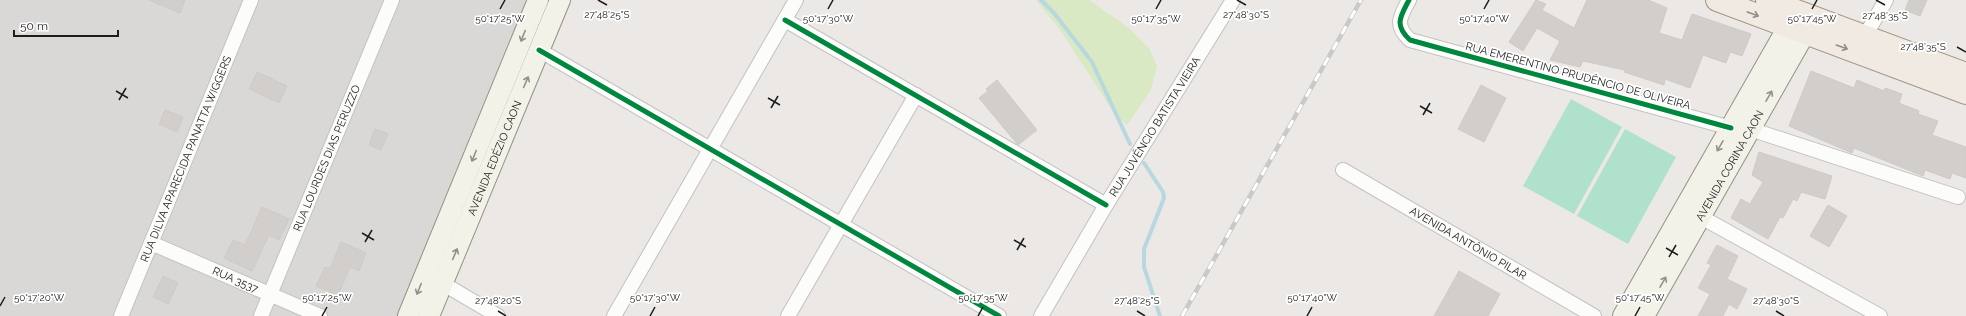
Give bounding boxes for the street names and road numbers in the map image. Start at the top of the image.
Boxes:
street label: RUA EMERENTINO PRUDÊNCIO DE OLIVEIRA [1464,39,1693,113]
street label: RUA DILVA APARECIDA PANATTA WIGGERS [137,53,234,264]
street label: RUA JUVÊNCIO BATISTA VIEIRA [1106,54,1203,199]
street label: RUA LOURDES DIAS PERUZZO [290,83,363,233]
street label: AVENIDA EDÉZIO CAON [465,99,524,217]
street label: AVENIDA CORINA CAON [1693,108,1766,223]
street label: AVENIDA ANTÔNIO PILAR [1408,204,1529,282]
street label: RUA 3537 [211,264,260,295]

